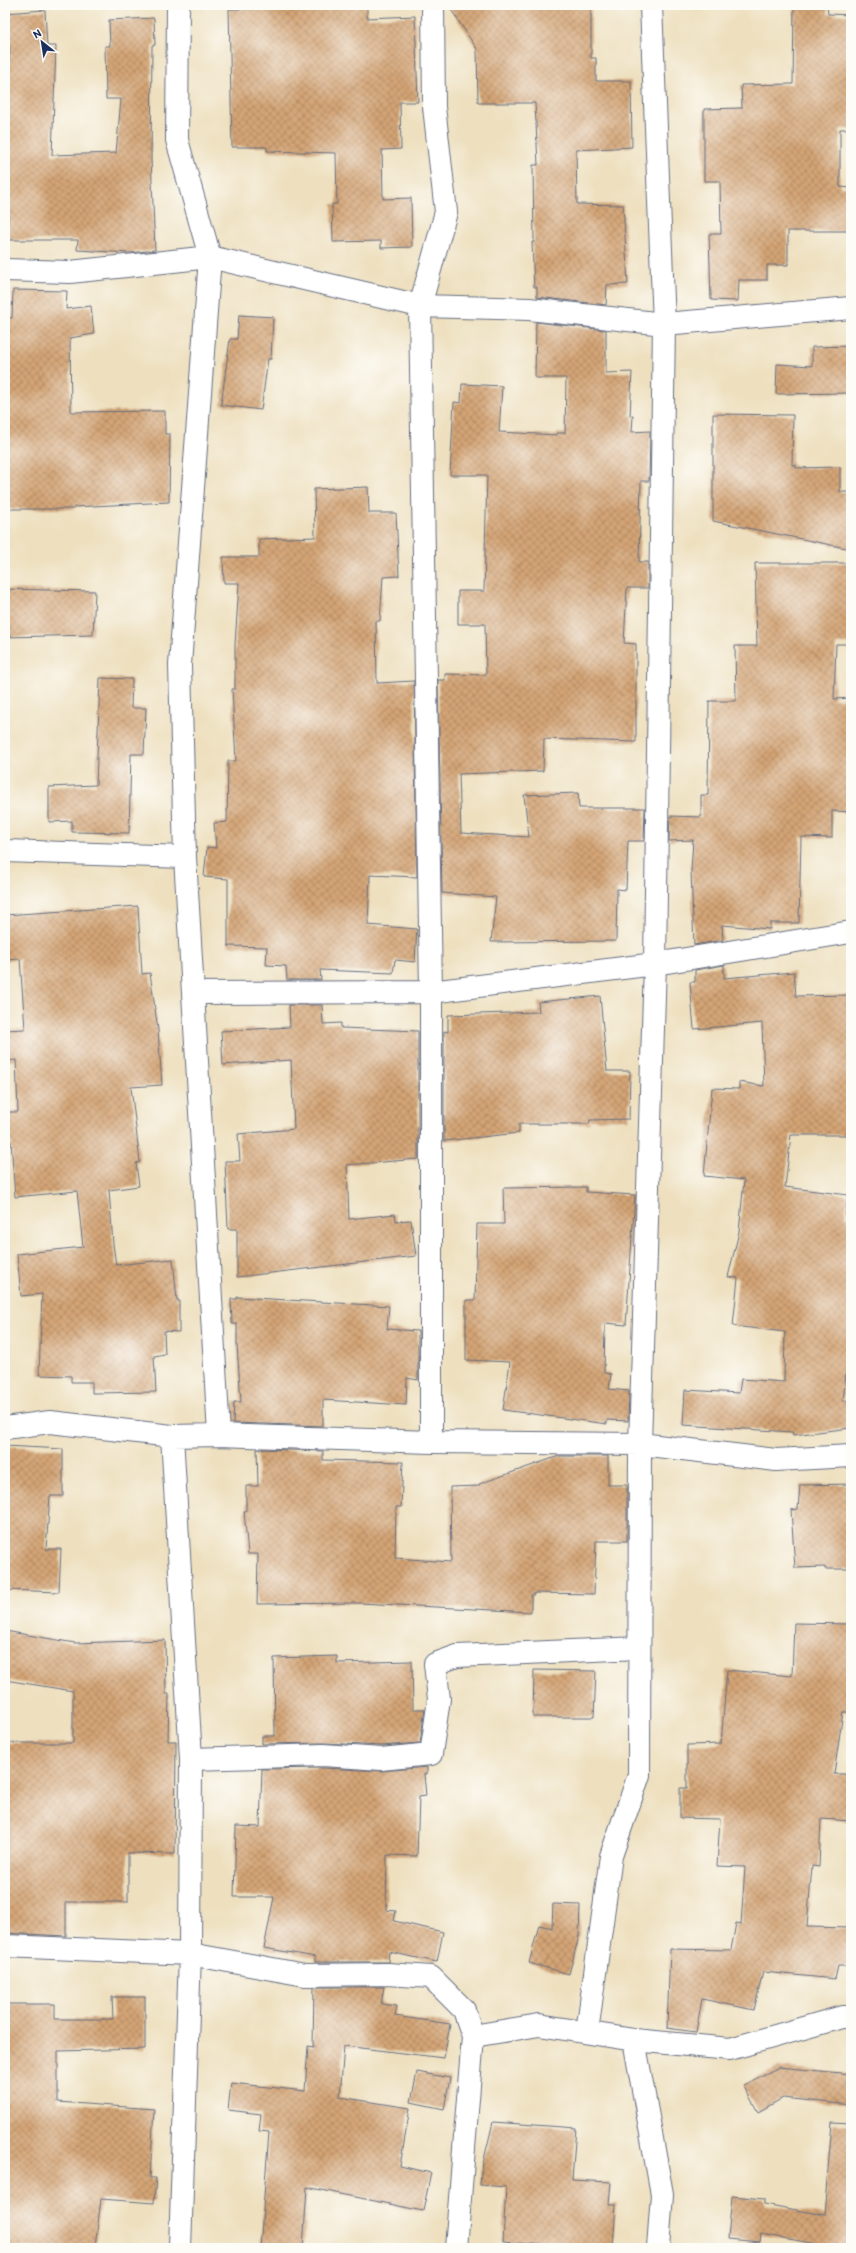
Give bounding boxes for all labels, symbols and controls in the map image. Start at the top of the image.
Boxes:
north arrow [22,22,62,62]
text: N [31,26,44,41]

